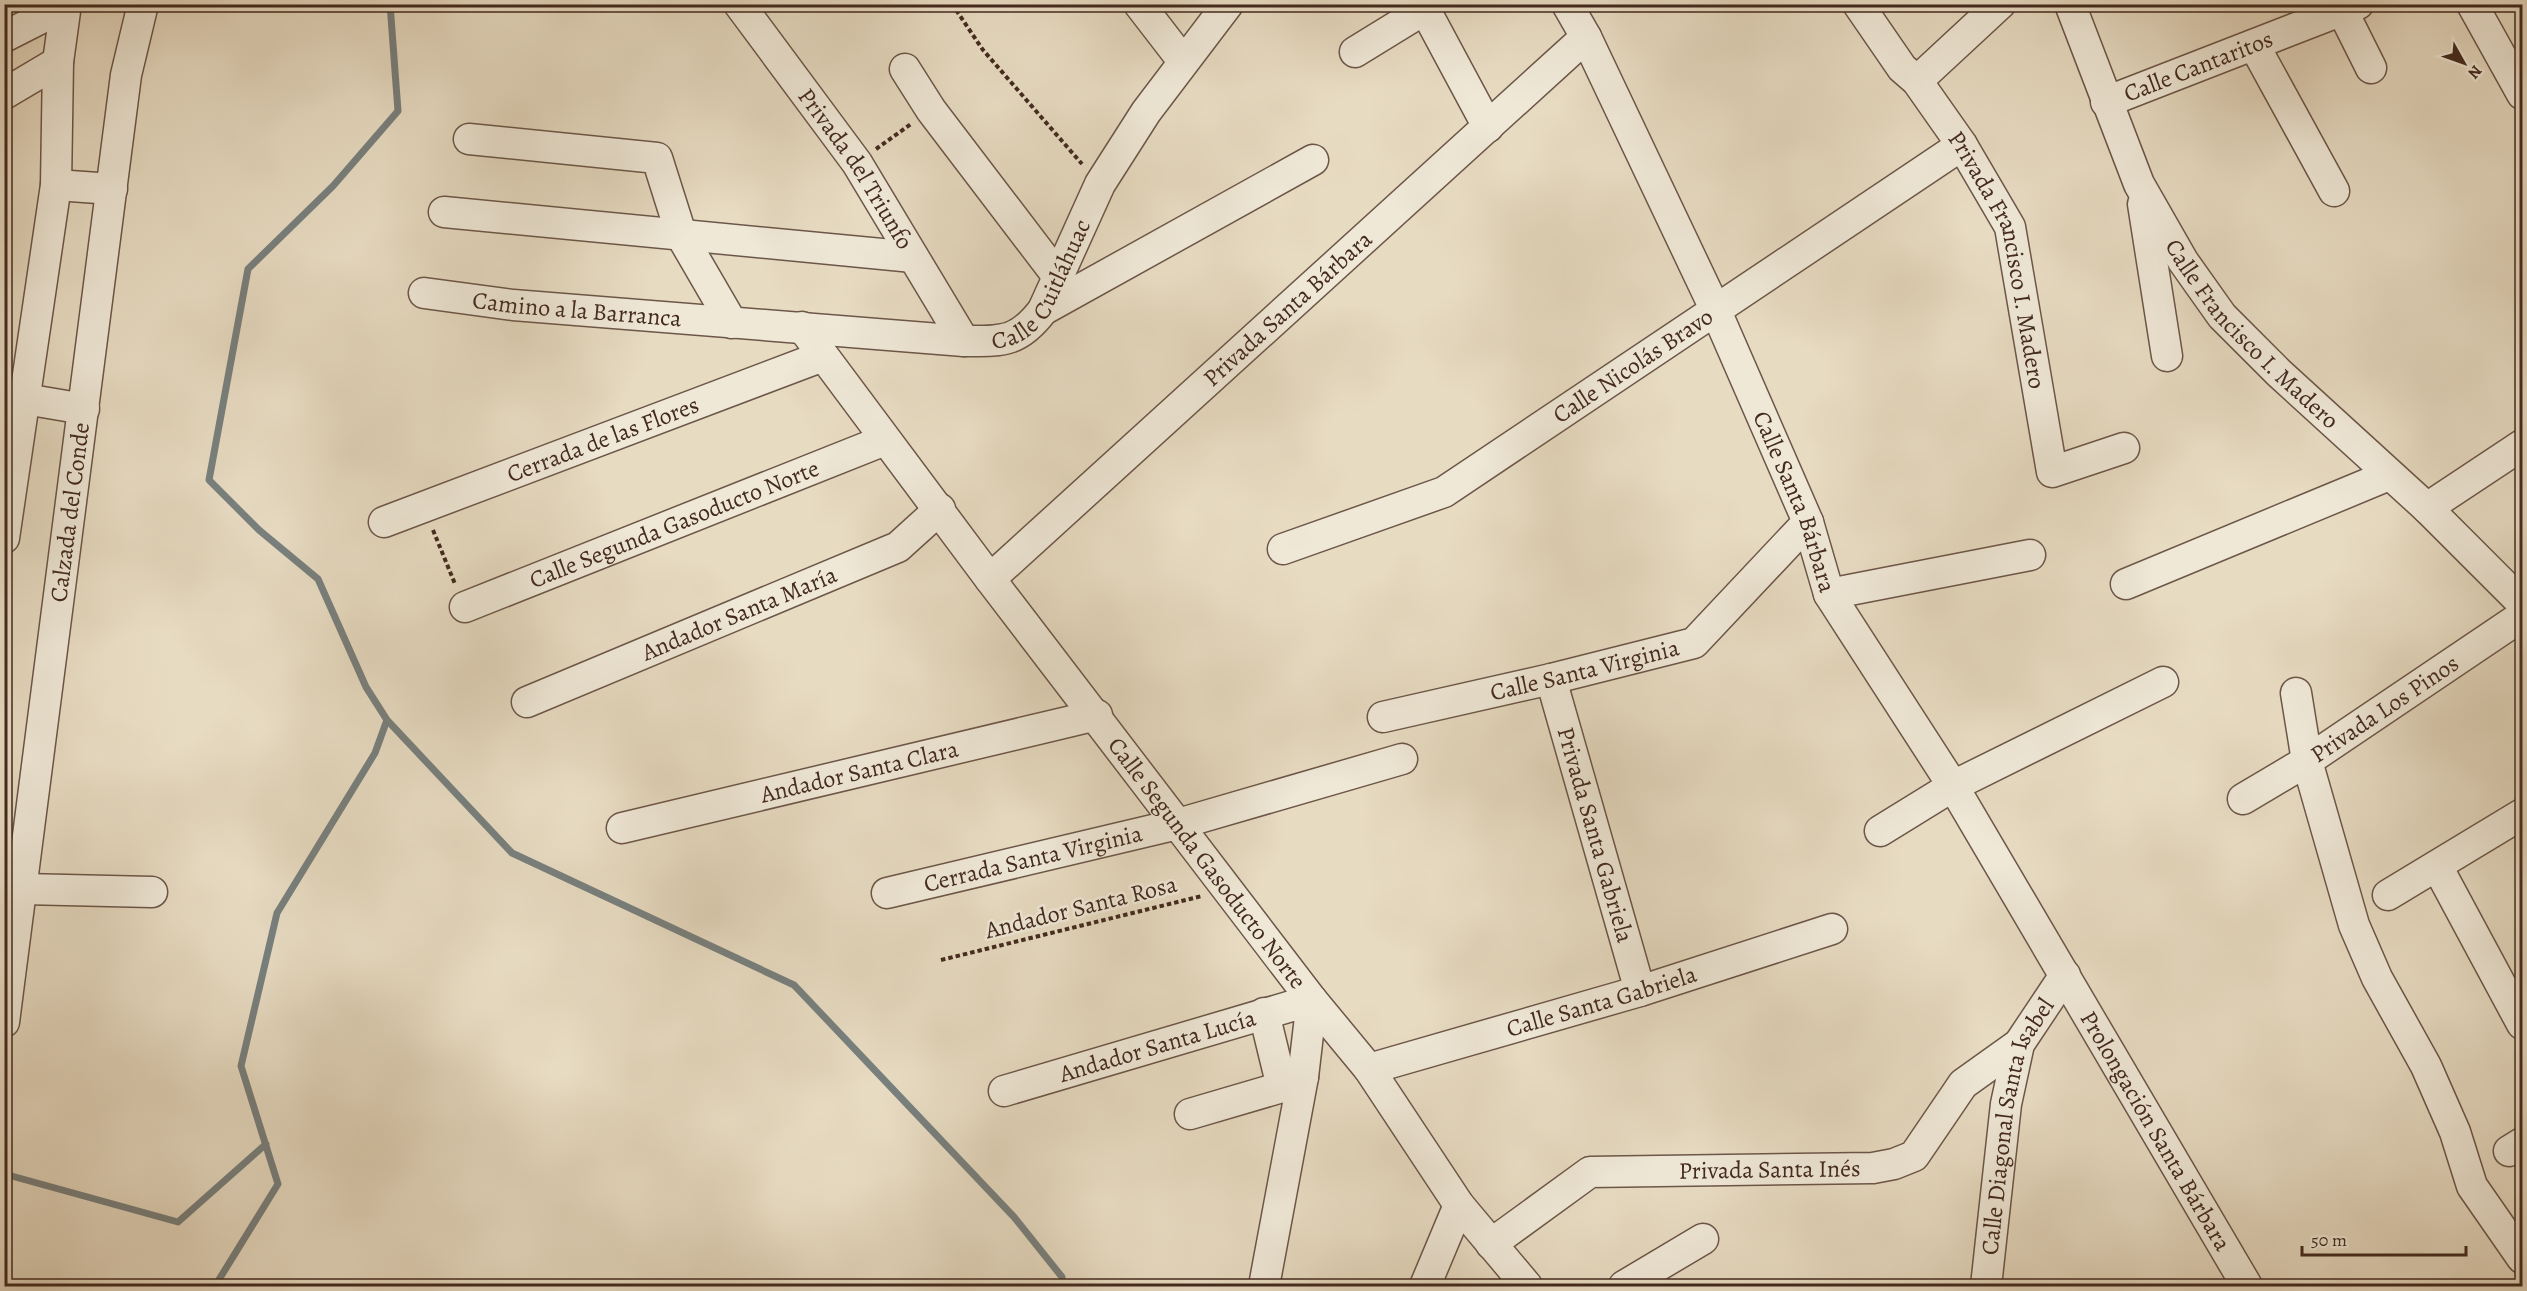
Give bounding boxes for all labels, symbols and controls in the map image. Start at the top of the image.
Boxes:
street label: Calle Cantaritos [2119,23,2277,110]
north arrow [2434,33,2494,93]
text: N [2462,60,2487,84]
street label: Privada del Triunfo [791,81,921,255]
street label: Privada Francisco I. Madero [1941,124,2053,391]
street label: Calle Cuitláhuac [989,214,1098,357]
street label: Privada Santa Bárbara [1196,223,1379,394]
street label: Calle Francisco I. Madero [2158,233,2346,436]
street label: Camino a la Barranca [471,284,684,334]
street label: Calle Nicolás Bravo [1546,300,1719,431]
street label: Cerrada de las Flores [502,388,703,490]
street label: Calle Santa Bárbara [1746,406,1844,597]
street label: Calzada del Conde [42,421,97,604]
street label: Calle Segunda Gasoducto Norte [525,452,824,596]
street label: Andador Santa María [636,558,842,669]
street label: Calle Santa Virginia [1487,631,1683,708]
street label: Privada Los Pinos [2304,647,2465,770]
street label: Privada Santa Gabriela [1550,723,1642,947]
street label: Calle Segunda Gasoducto Norte [1101,731,1314,996]
street label: Andador Santa Clara [756,732,962,811]
street label: Cerrada Santa Virginia [920,817,1146,900]
street label: Andador Santa Rosa [981,867,1181,947]
street label: Calle Santa Gabriela [1503,958,1701,1045]
street label: Calle Diagonal Santa Isabel [1974,991,2061,1257]
street label: Andador Santa Lucía [1054,1001,1260,1090]
street label: Prolongación Santa Bárbara [2073,1005,2239,1257]
street label: Privada Santa Inés [1678,1152,1861,1187]
scale bar [2302,1219,2466,1257]
text: 50 m [2311,1228,2347,1252]

